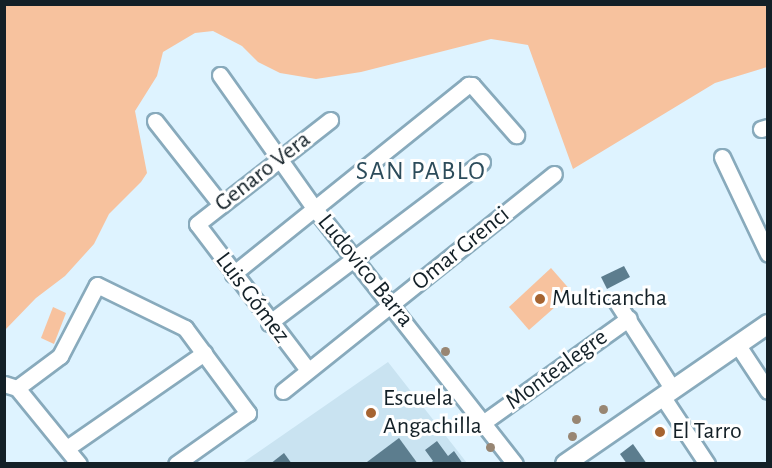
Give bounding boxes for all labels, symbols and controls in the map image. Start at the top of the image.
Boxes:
street label: Genaro Vera [209,126,317,218]
district label: SAN PABLO [356,156,486,188]
street label: Omar Grenci [406,201,516,297]
street label: Ludovico Barra [311,209,419,333]
street label: Luis Gómez [208,247,296,349]
place label: Multicancha [552,285,667,313]
marker: Multicancha [533,292,547,306]
street label: Montealegre [500,323,614,417]
place label: Escuela Angachilla [383,385,482,441]
marker: Escuela Angachilla [364,406,378,420]
place label: El Tarro [672,418,742,446]
marker: El Tarro [653,425,667,439]

